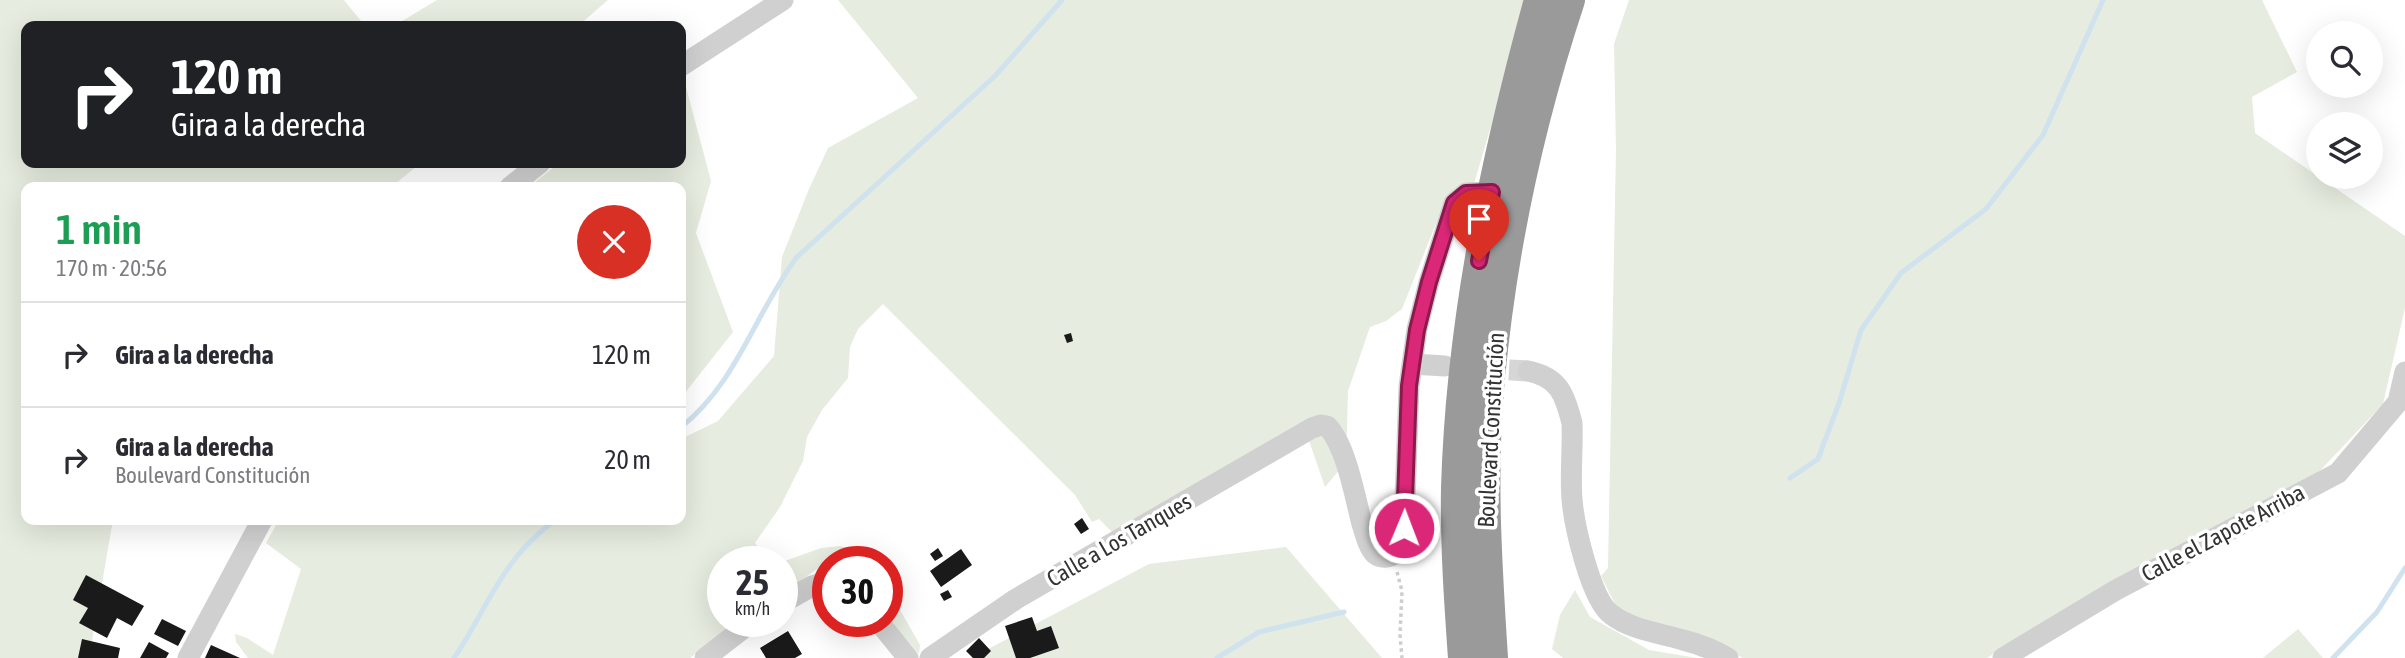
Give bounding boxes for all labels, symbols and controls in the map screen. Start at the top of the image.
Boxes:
map controls [2306,21,2383,189]
button: search [2306,21,2383,98]
text: 120 m [171,48,282,104]
icon: right [56,49,147,140]
text: Gira a la derecha [171,106,366,143]
button: layers [2306,112,2383,189]
pin [1449,189,1509,261]
icon: arrive [1460,200,1498,238]
text: 1 min [56,205,142,253]
button: close [577,205,651,279]
text: 170 m · 20:56 [56,255,167,281]
street label: Boulevard Constitución [1473,332,1509,528]
icon: right [56,336,94,374]
text: Gira a la derecha [115,340,274,370]
text: 120 m [592,340,651,370]
text: Gira a la derecha [115,432,274,462]
icon: right [56,441,94,479]
text: 20 m [604,445,651,475]
text: Boulevard Constitución [115,462,311,488]
street label: Calle el Zapote Arriba [2137,479,2309,587]
street label: Calle a Los Tanques [1042,488,1196,592]
position arrow [1367,491,1441,565]
speed limit sign: 30 [812,546,903,637]
text: 25 [736,562,769,602]
text: km/h [735,598,770,619]

